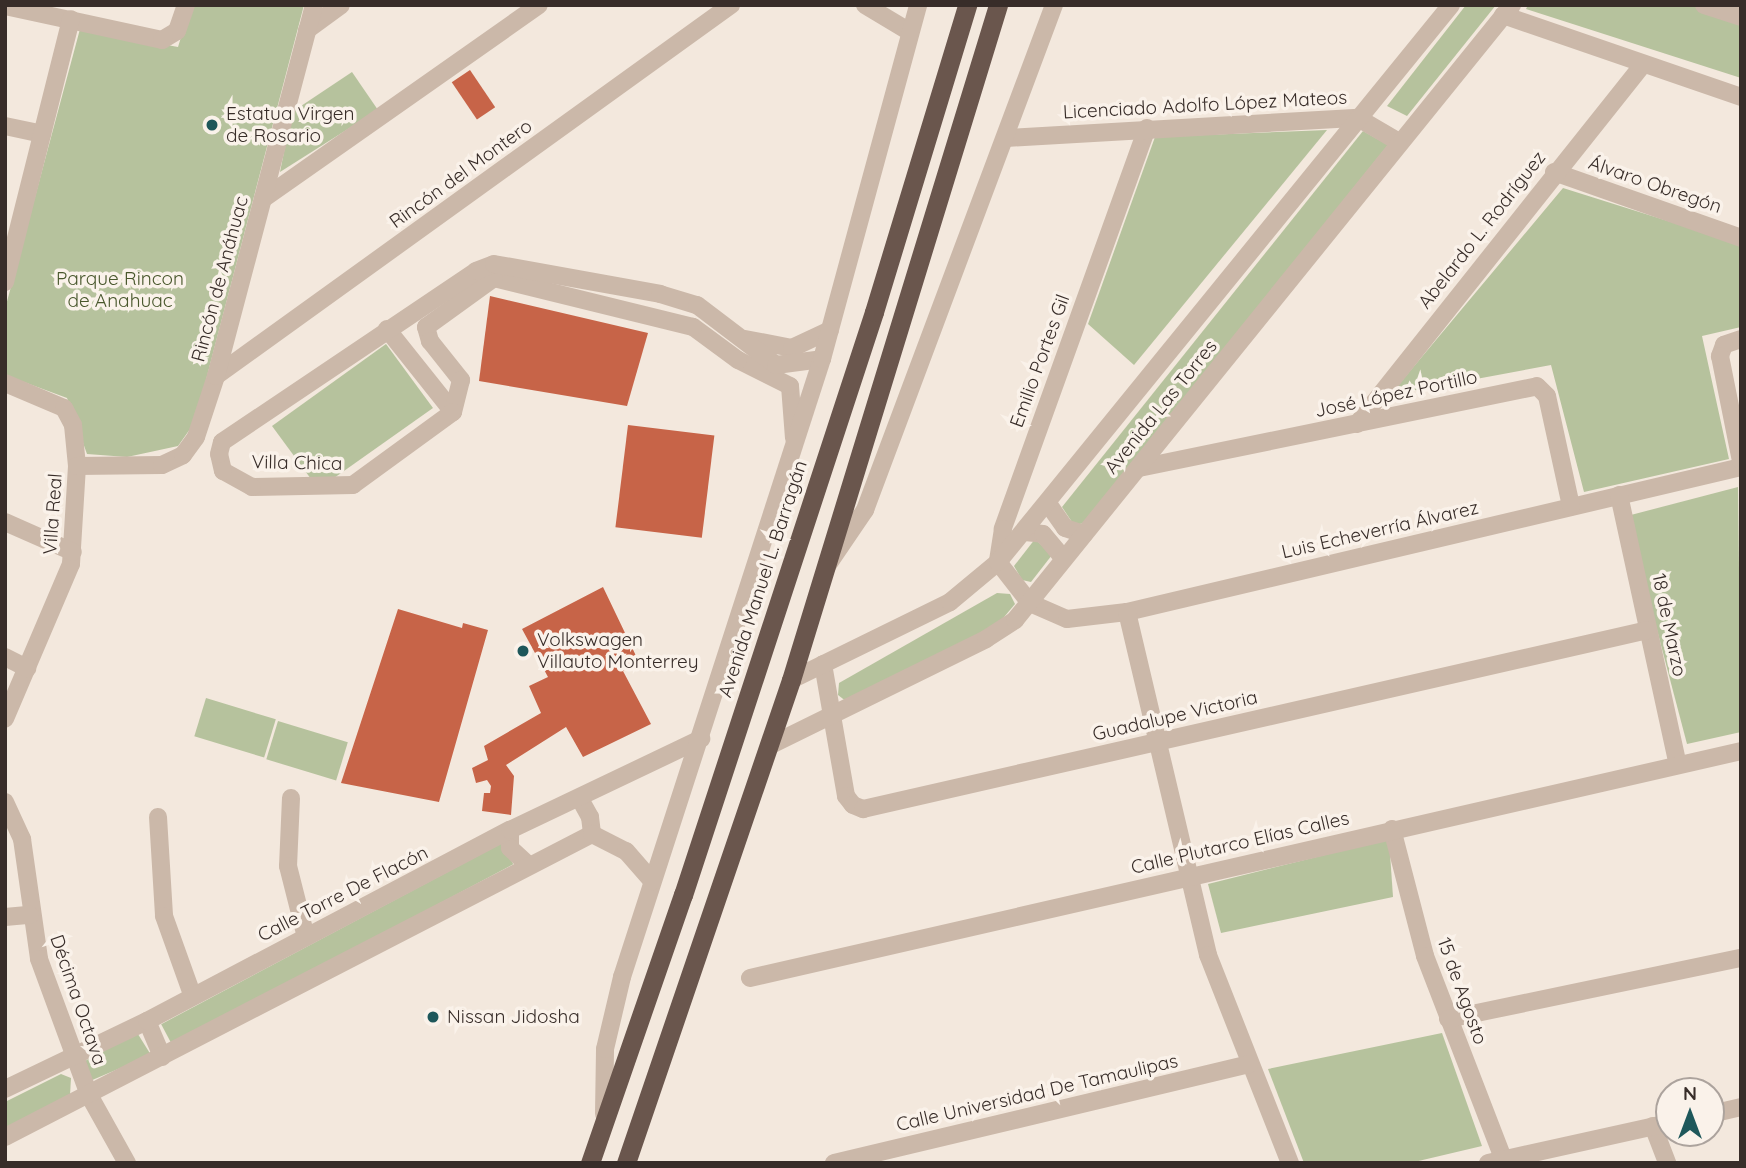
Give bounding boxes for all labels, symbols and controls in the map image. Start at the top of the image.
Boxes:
street label: Licenciado Adolfo López Mateos [1062,86,1348,124]
place label: Estatua Virgen de Rosario [226,103,355,147]
street label: Rincón del Montero [385,115,537,233]
marker: Estatua Virgen de Rosario [204,117,220,133]
street label: Abelardo L. Rodríguez [1413,147,1551,313]
street label: Álvaro Obregón [1585,152,1725,218]
street label: Rincón de Anáhuac [187,194,253,364]
park label: Parque Rincon de Anahuac [56,268,184,312]
street label: Emilio Portes Gil [1005,291,1075,431]
street label: Avenida Las Torres [1100,335,1222,479]
street label: José López Portillo [1313,366,1479,422]
street label: Villa Chica [251,451,343,475]
street label: Avenida Manuel L. Barragán [714,458,812,700]
street label: Villa Real [39,473,67,555]
street label: Luis Echeverría Álvarez [1279,496,1481,564]
street label: 18 de Marzo [1647,571,1691,679]
place label: Volkswagen Villauto Monterrey [537,629,698,673]
marker: Volkswagen Villauto Monterrey [515,643,531,659]
street label: Guadalupe Victoria [1090,686,1260,746]
street label: Calle Plutarco Elías Calles [1129,807,1351,879]
street label: Calle Torre De Flacón [254,841,432,947]
street label: Décima Octava [45,932,111,1068]
street label: 15 de Agosto [1432,934,1492,1048]
place label: Nissan Jidosha [447,1006,580,1028]
marker: Nissan Jidosha [425,1009,441,1025]
street label: Calle Universidad De Tamaulipas [894,1049,1180,1137]
north arrow [1655,1077,1725,1147]
text: N [1683,1081,1697,1105]

